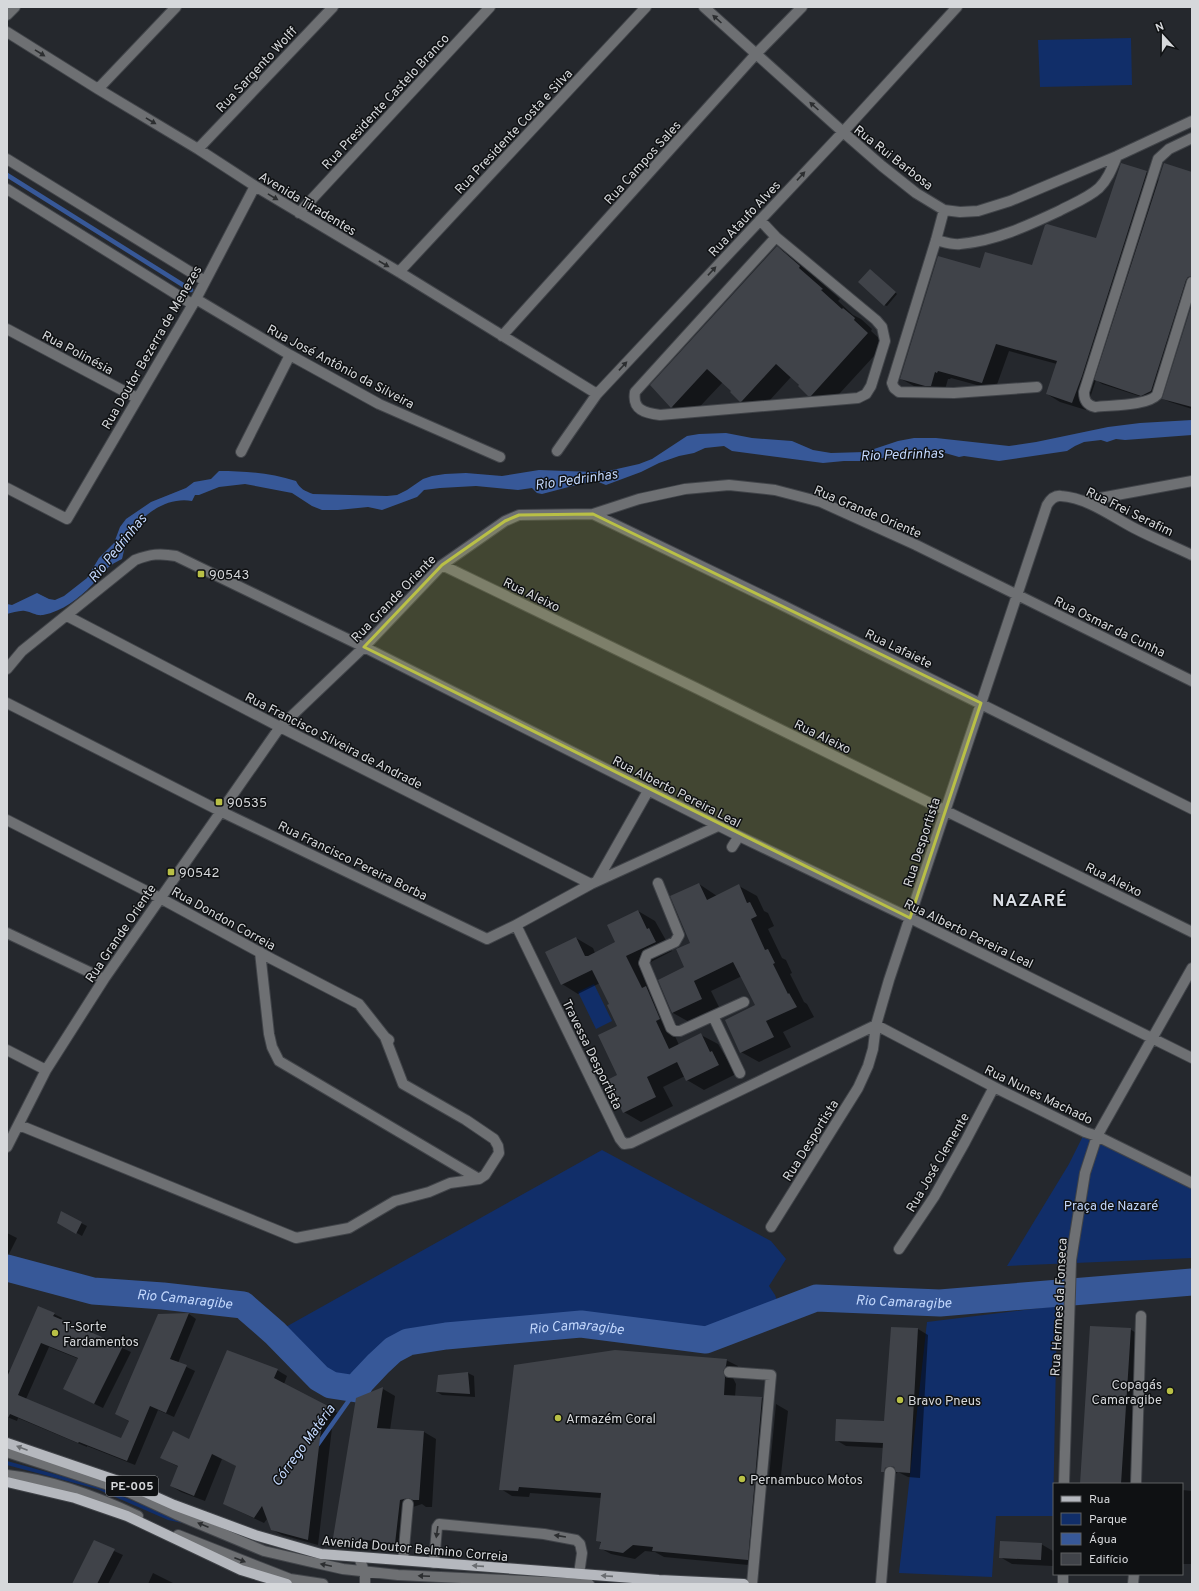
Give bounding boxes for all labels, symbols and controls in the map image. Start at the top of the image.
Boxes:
one-way arrow [713,15,722,24]
north arrow [1143,16,1183,56]
text: N [1154,20,1166,36]
street label: Rua Sargento Wolff [214,24,302,117]
street label: Rua Presidente Castelo Branco [319,31,454,174]
one-way arrow [34,49,46,56]
street label: Rua Presidente Costa e Silva [452,66,577,198]
one-way arrow [809,102,819,111]
one-way arrow [145,117,157,124]
street label: Rua Campos Sales [602,118,685,209]
street label: Rua Rui Barbosa [850,123,936,194]
street label: Avenida Tiradentes [255,169,359,240]
one-way arrow [796,171,806,181]
street label: Rua Ataufo Alves [706,178,785,261]
one-way arrow [267,194,279,201]
one-way arrow [378,260,390,267]
street label: Rua Doutor Bezerra de Menezes [99,263,206,433]
one-way arrow [707,266,717,276]
street label: Rua José Antônio da Silveira [264,322,417,413]
street label: Rua Polinésia [39,328,116,379]
one-way arrow [619,361,628,371]
water label: Rio Pedrinhas [860,446,945,465]
water label: Rio Pedrinhas [534,466,619,495]
street label: Rua Grande Oriente [811,483,923,543]
street label: Rua Frei Serafim [1083,485,1175,541]
water label: Rio Pedrinhas [85,511,151,587]
street label: Rua Grande Oriente [349,552,440,646]
place label: 90543 [209,568,249,584]
marker: 90543 [196,569,206,579]
street label: Rua Aleixo [500,575,562,616]
street label: Rua Osmar da Cunha [1051,594,1167,662]
street label: Rua Lafaiete [862,627,934,673]
street label: Rua Francisco Silveira de Andrade [242,690,424,794]
street label: Rua Aleixo [791,717,853,758]
street label: Rua Alberto Pereira Leal [609,753,743,832]
place label: 90535 [227,796,267,812]
street label: Rua Desportista [901,796,945,889]
marker: 90535 [214,797,224,807]
street label: Rua Francisco Pereira Borba [275,819,429,905]
street label: Rua Aleixo [1082,860,1144,901]
place label: 90542 [179,866,219,882]
marker: 90542 [166,867,176,877]
street label: Rua Grande Oriente [83,882,161,986]
street label: Rua Dondon Correia [168,884,278,955]
district label: NAZARÉ [992,890,1068,913]
street label: Rua Alberto Pereira Leal [901,896,1035,973]
street label: Travessa Desportista [558,997,625,1113]
street label: Rua Nunes Machado [981,1063,1095,1129]
street label: Rua Desportista [780,1097,843,1185]
street label: Rua José Clemente [904,1110,974,1216]
park label: Praça de Nazaré [1064,1199,1158,1215]
street label: Rua Hermes da Fonseca [1048,1237,1072,1377]
water label: Rio Camaragibe [136,1287,234,1314]
water label: Rio Camaragibe [855,1293,953,1313]
water label: Rio Camaragibe [528,1317,626,1340]
place label: T-Sorte Fardamentos [63,1320,139,1351]
marker: T-Sorte Fardamentos [50,1328,60,1338]
place label: Copagás Camaragibe [1092,1378,1162,1409]
marker: Copagás Camaragibe [1165,1386,1175,1396]
place label: Bravo Pneus [908,1394,981,1410]
marker: Bravo Pneus [895,1395,905,1405]
water label: Córrego Matéria [269,1401,340,1490]
place label: Armazém Coral [566,1412,656,1428]
marker: Armazém Coral [553,1413,563,1423]
one-way arrow [15,1445,27,1451]
place label: Pernambuco Motos [750,1473,863,1489]
marker: Pernambuco Motos [737,1474,747,1484]
road number: PE-005 [106,1476,158,1496]
legend [1053,1483,1183,1575]
text: Rua [1089,1492,1110,1508]
text: Parque [1089,1512,1127,1528]
one-way arrow [197,1522,208,1528]
one-way arrow [434,1526,440,1538]
text: Água [1089,1532,1117,1548]
one-way arrow [554,1533,566,1539]
street label: Avenida Doutor Belmino Correia [321,1534,509,1566]
text: Edifício [1089,1552,1129,1568]
one-way arrow [235,1557,247,1563]
one-way arrow [320,1562,332,1568]
one-way arrow [472,1563,484,1570]
one-way arrow [418,1572,430,1579]
one-way arrow [601,1573,613,1580]

